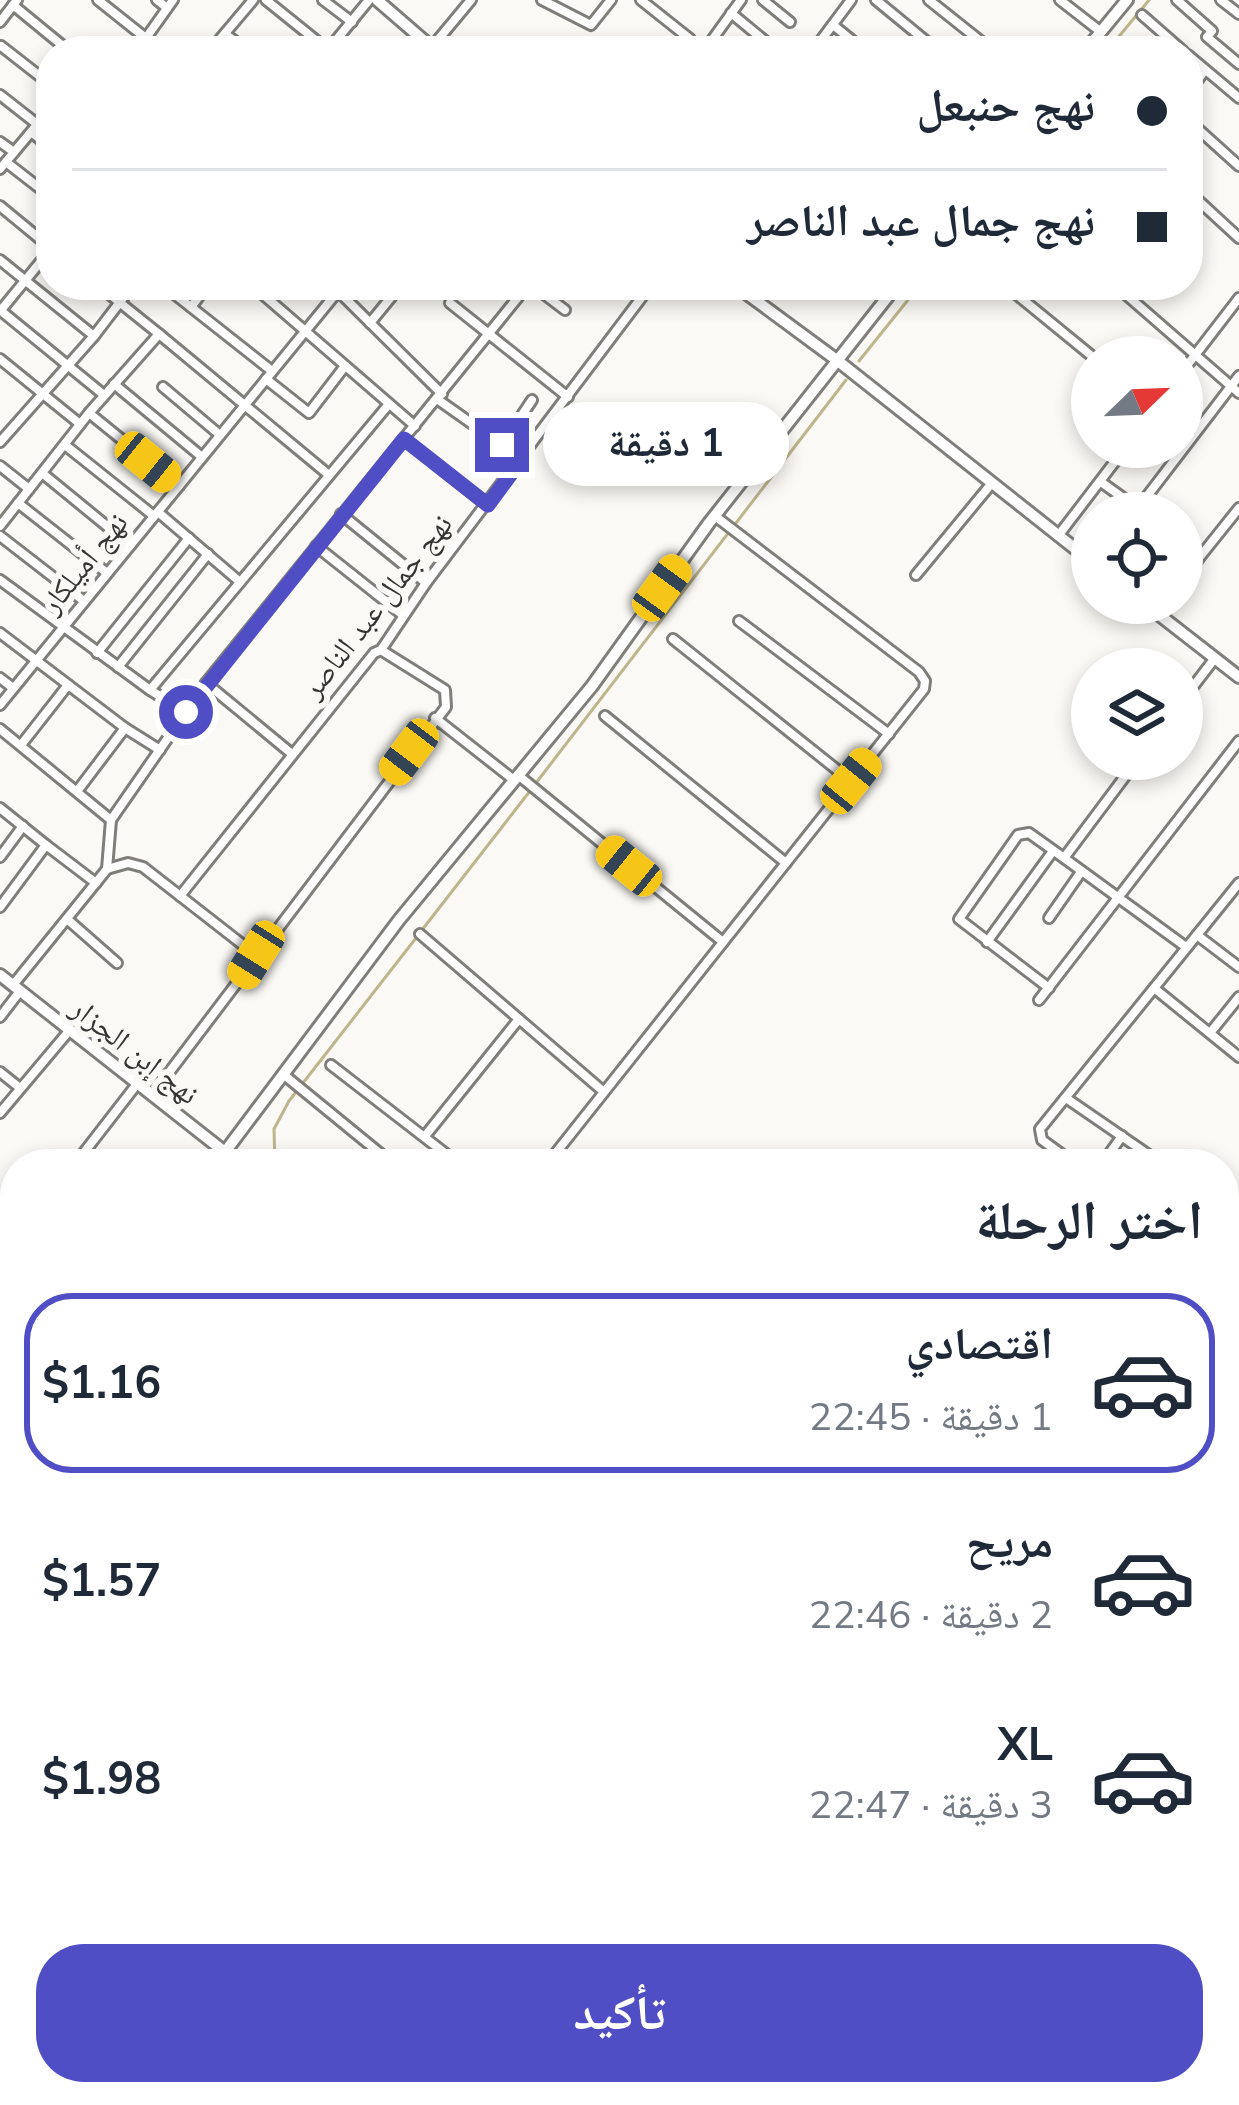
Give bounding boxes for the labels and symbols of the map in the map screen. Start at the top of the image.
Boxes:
north arrow [1071,336,1203,468]
callout: 1 دقيقة [544,403,790,487]
route end [475,418,529,472]
car [109,425,187,499]
street label: نهج أميلكار [30,504,138,623]
street label: نهج جمال عبد الناصر [292,506,462,708]
car [626,548,698,628]
route start [159,685,213,739]
car [373,712,445,792]
car [814,742,888,820]
car [590,829,668,903]
car [222,915,290,995]
street label: نهج إبن الجزار [61,988,207,1114]

